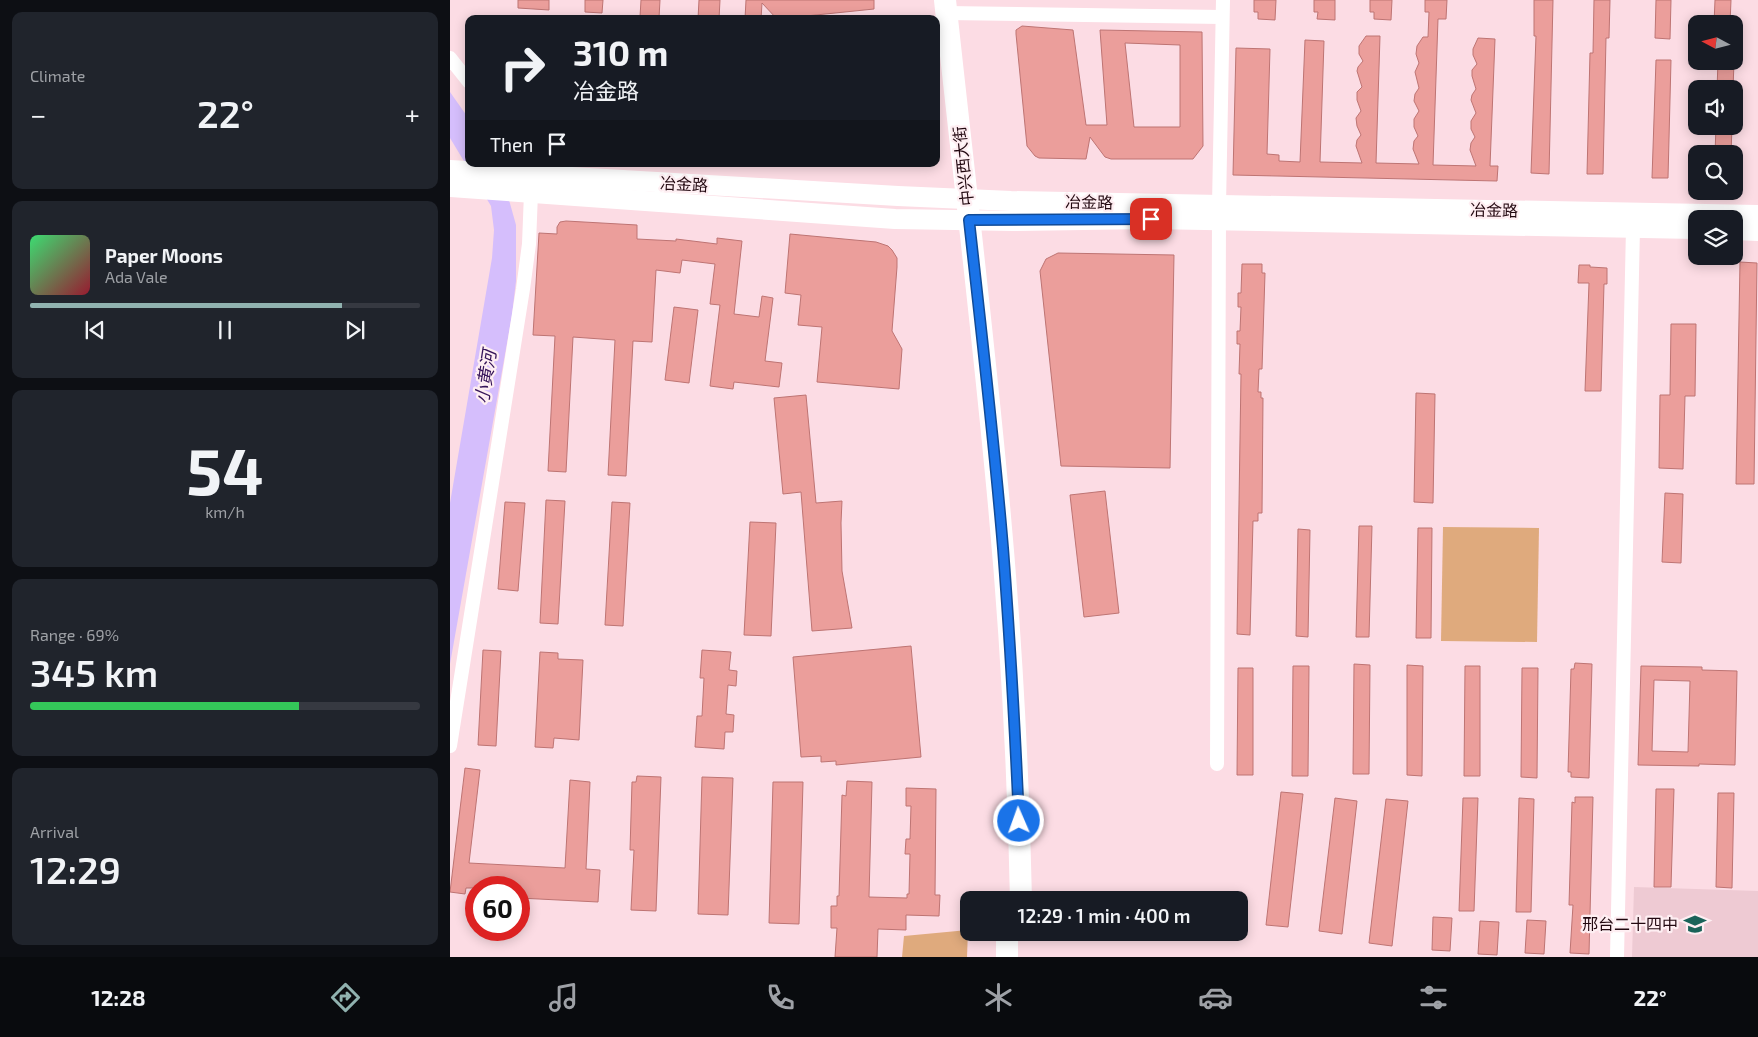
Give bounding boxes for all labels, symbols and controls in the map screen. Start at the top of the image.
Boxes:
north arrow [1688,15,1742,70]
map controls [1688,15,1743,265]
text: 310 m [573,31,668,73]
icon: right [490,35,555,100]
text: Climate [30,66,85,85]
text: 冶金路 [573,77,639,103]
button: sound [1688,80,1743,135]
text: 22° [197,90,254,136]
text: − [30,97,46,131]
text: + [405,97,420,131]
street label: 中兴西大街 [949,125,976,207]
icon: arrive [543,130,571,158]
text: Then [490,133,533,156]
button: search [1688,145,1743,200]
street label: 冶金路 [660,173,708,194]
street label: 冶金路 [1065,192,1113,211]
pin [1130,198,1172,240]
street label: 冶金路 [1470,200,1518,219]
icon: arrive [1137,205,1165,233]
button: layers [1688,210,1743,265]
text: Paper Moons [105,244,223,267]
text: Ada Vale [105,267,168,286]
icon: previous [81,316,109,344]
icon: pause [211,316,239,344]
icon: next [341,316,369,344]
water label: 小黄河 [470,345,501,405]
text: 54 [186,430,264,508]
text: km/h [205,502,245,521]
text: Range · 69% [30,625,119,644]
text: 345 km [30,649,158,695]
position arrow [992,794,1044,846]
text: Arrival [30,822,79,841]
text: 12:29 [30,846,121,892]
speed limit sign: 60 [465,876,530,941]
text: 12:29 · 1 min · 400 m [1018,904,1190,927]
school or university icon: 邢台二十四中 [1682,911,1708,937]
place label: 邢台二十四中 [1582,914,1678,933]
icon: directions [328,980,363,1015]
icon: music [546,980,581,1015]
icon: phone [763,980,798,1015]
icon: climate [981,980,1016,1015]
icon: car [1198,980,1233,1015]
icon: filters [1416,980,1451,1015]
text: 12:28 [91,984,146,1010]
text: 22° [1634,984,1667,1010]

